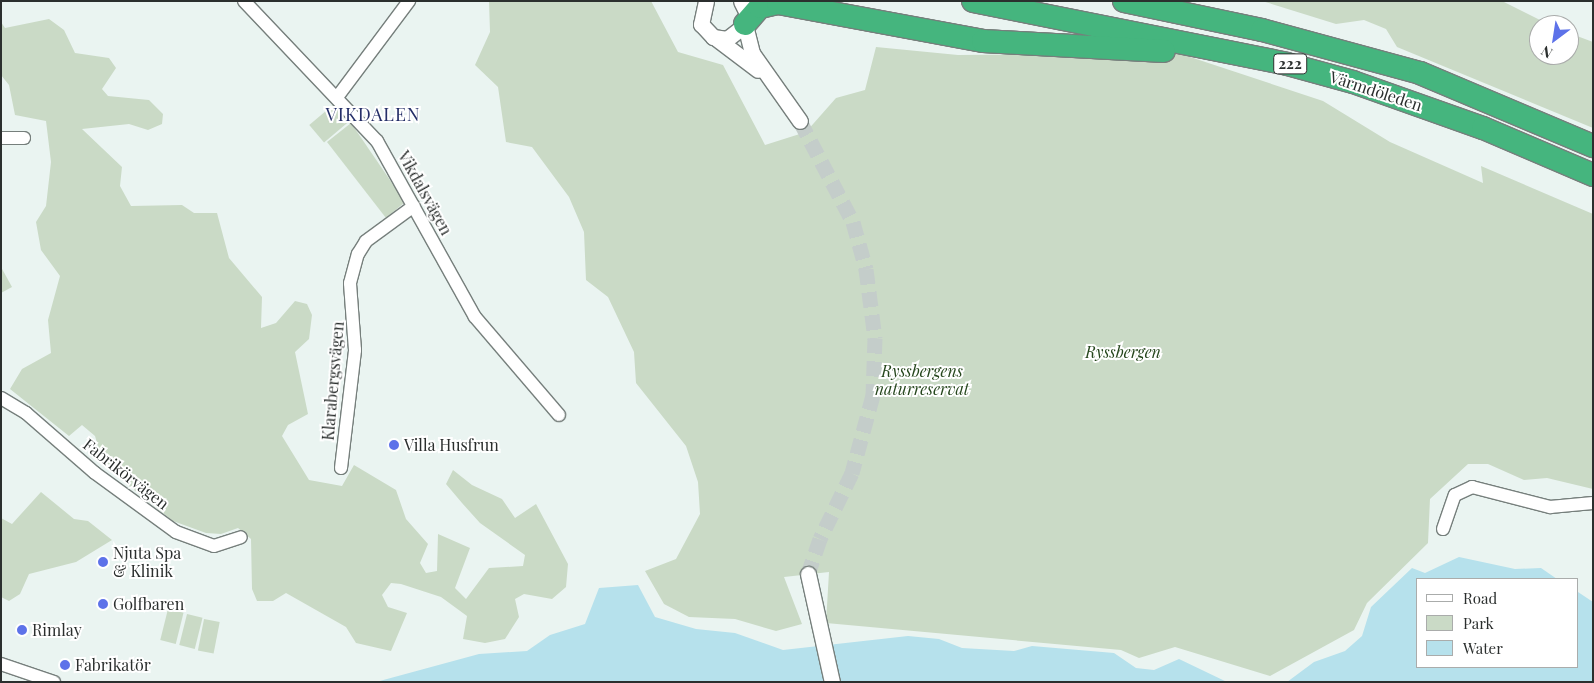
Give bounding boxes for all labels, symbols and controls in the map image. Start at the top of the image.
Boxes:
north arrow [1529,15,1579,65]
text: N [1537,42,1556,63]
road number: 222 [1272,52,1308,76]
street label: Värmdöleden [1327,67,1425,115]
district label: VIKDALEN [324,103,422,125]
street label: Vikdalsvägen [394,148,456,238]
street label: Klarabergsvägen [318,321,348,441]
park label: Ryssbergen [1085,342,1161,362]
park label: Ryssbergens naturreservat [875,361,969,399]
street label: Fabrikörvägen [79,435,173,513]
place label: Villa Husfrun [404,435,499,455]
marker: Villa Husfrun [388,439,400,451]
place label: Njuta Spa & Klinik [113,543,181,581]
marker: Njuta Spa & Klinik [97,556,109,568]
legend [1416,578,1579,668]
text: Road [1463,588,1497,608]
place label: Golfbaren [113,594,184,614]
marker: Golfbaren [97,598,109,610]
text: Park [1463,613,1494,633]
place label: Rimlay [32,620,82,640]
marker: Rimlay [16,624,28,636]
text: Water [1463,638,1503,658]
place label: Fabrikatör [75,655,151,675]
marker: Fabrikatör [59,659,71,671]

